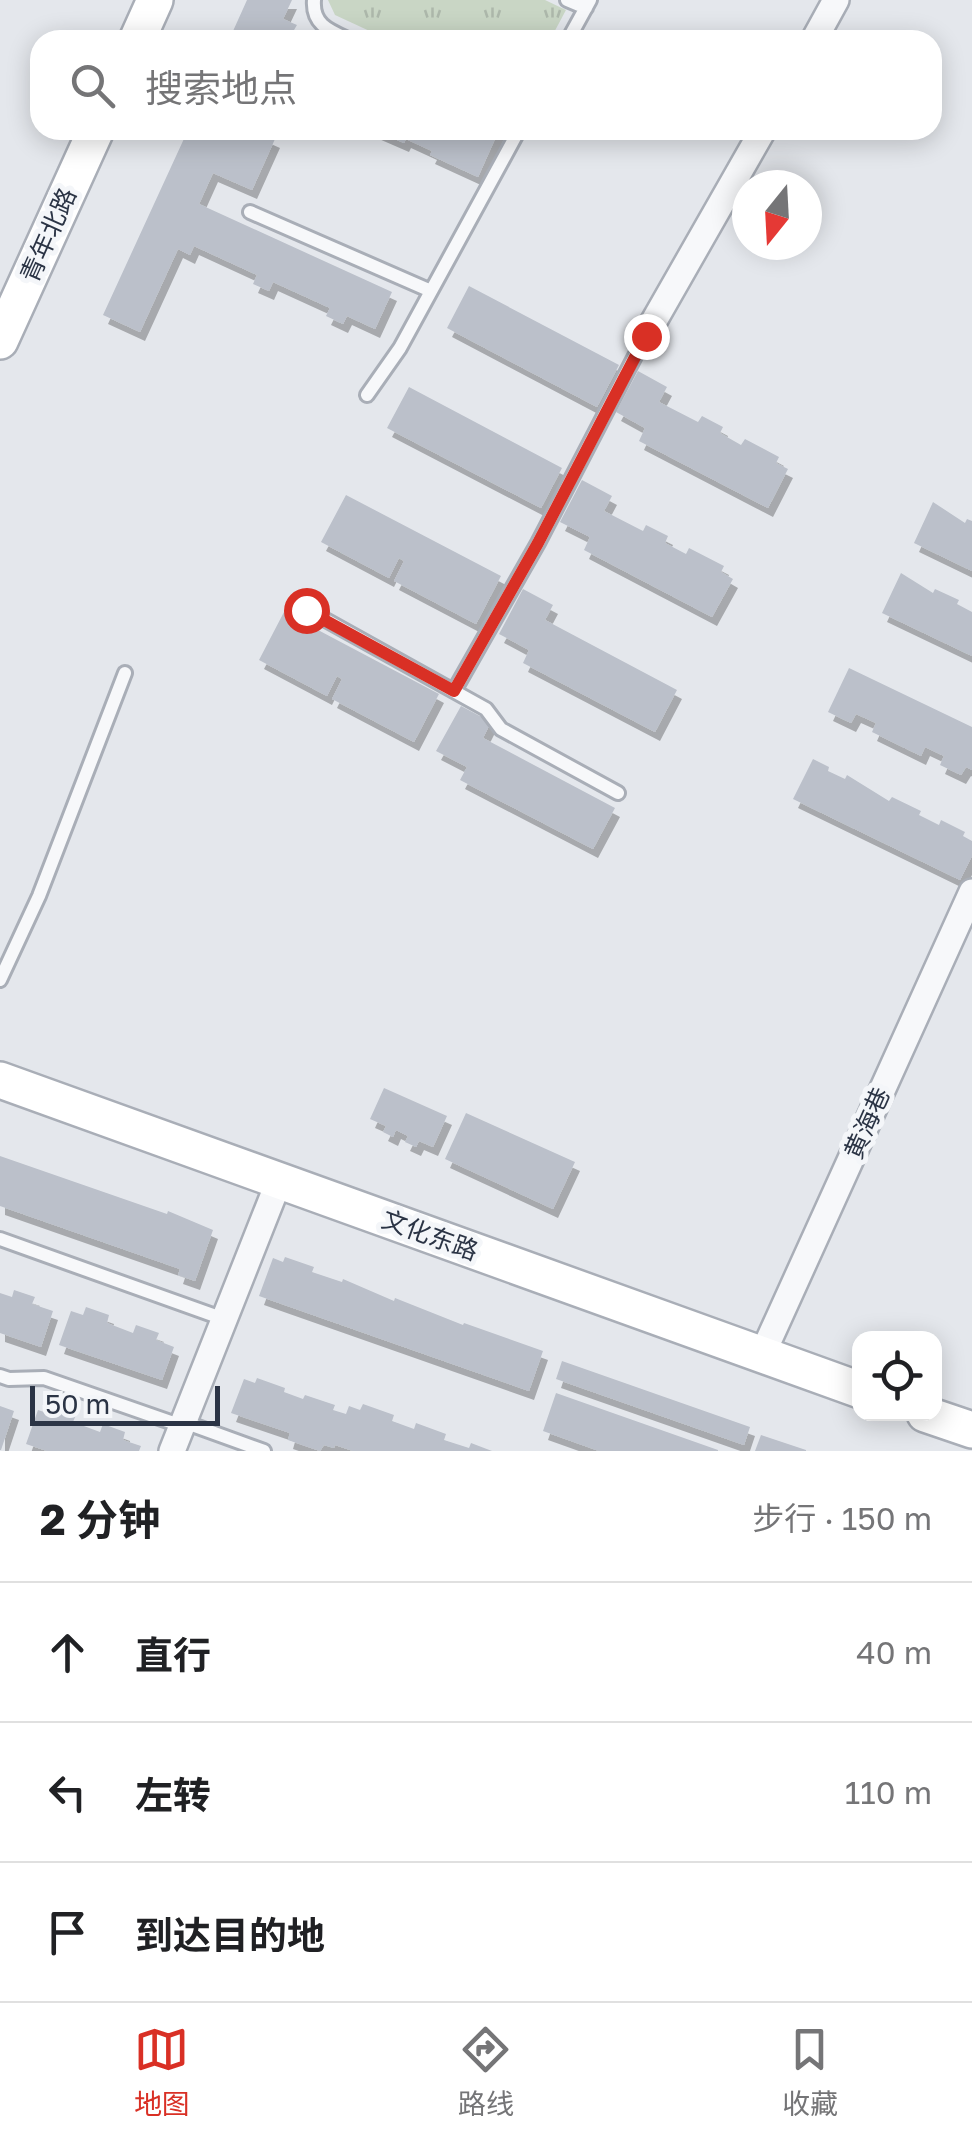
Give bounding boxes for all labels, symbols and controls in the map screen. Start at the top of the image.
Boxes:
search box [30,30,942,140]
icon: search [65,58,120,113]
text: 搜索地点 [145,65,297,110]
north arrow [732,170,822,260]
street label: 青年北路 [13,183,82,287]
route end [624,314,670,360]
route start [284,588,330,634]
street label: 黄海巷 [837,1082,896,1163]
street label: 文化东路 [378,1203,482,1266]
map controls [852,1331,942,1421]
button: locate [852,1331,942,1421]
scale bar [30,1381,220,1426]
text: 50 m [45,1387,110,1420]
text: 2 分钟 [40,1494,160,1544]
text: 步行 · 150 m [752,1499,932,1537]
icon: ahead [40,1625,95,1680]
text: 直行 [135,1632,211,1677]
text: 40 m [856,1633,932,1671]
icon: left [40,1765,95,1820]
text: 左转 [135,1772,211,1817]
text: 110 m [845,1773,932,1811]
icon: arrive [40,1905,95,1960]
text: 到达目的地 [135,1912,325,1957]
tab: 地图 [134,2022,190,2122]
tab: 路线 [458,2022,514,2122]
tab: 收藏 [782,2022,838,2122]

